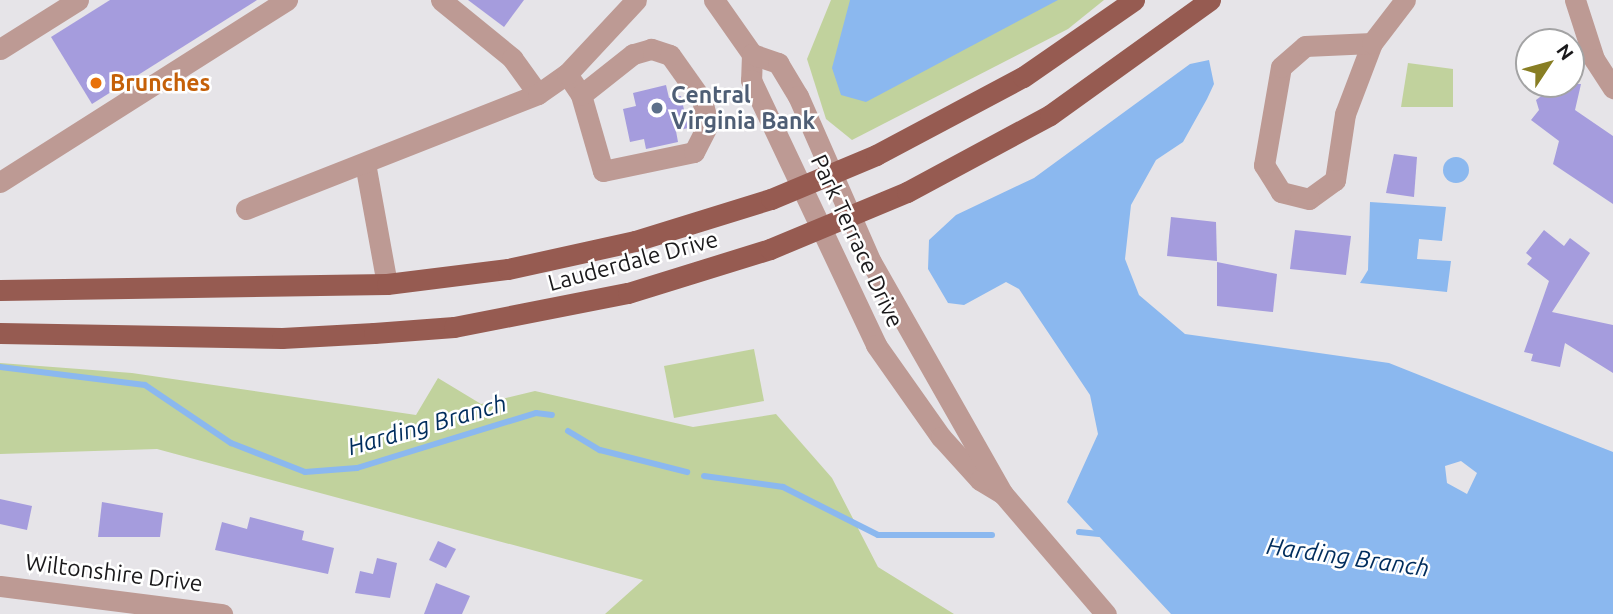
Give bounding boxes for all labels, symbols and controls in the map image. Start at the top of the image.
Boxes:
north arrow [1515,28,1585,98]
text: N [1552,40,1578,64]
place label: Brunches [110,69,210,97]
marker: Brunches [88,75,104,91]
place label: Central Virginia Bank [671,81,815,135]
marker: Central Virginia Bank [649,100,665,116]
street label: Park Terrace Drive [805,150,909,332]
street label: Lauderdale Drive [545,225,721,297]
water label: Harding Branch [344,389,510,461]
water label: Harding Branch [1265,531,1431,583]
street label: Wiltonshire Drive [24,548,204,598]

